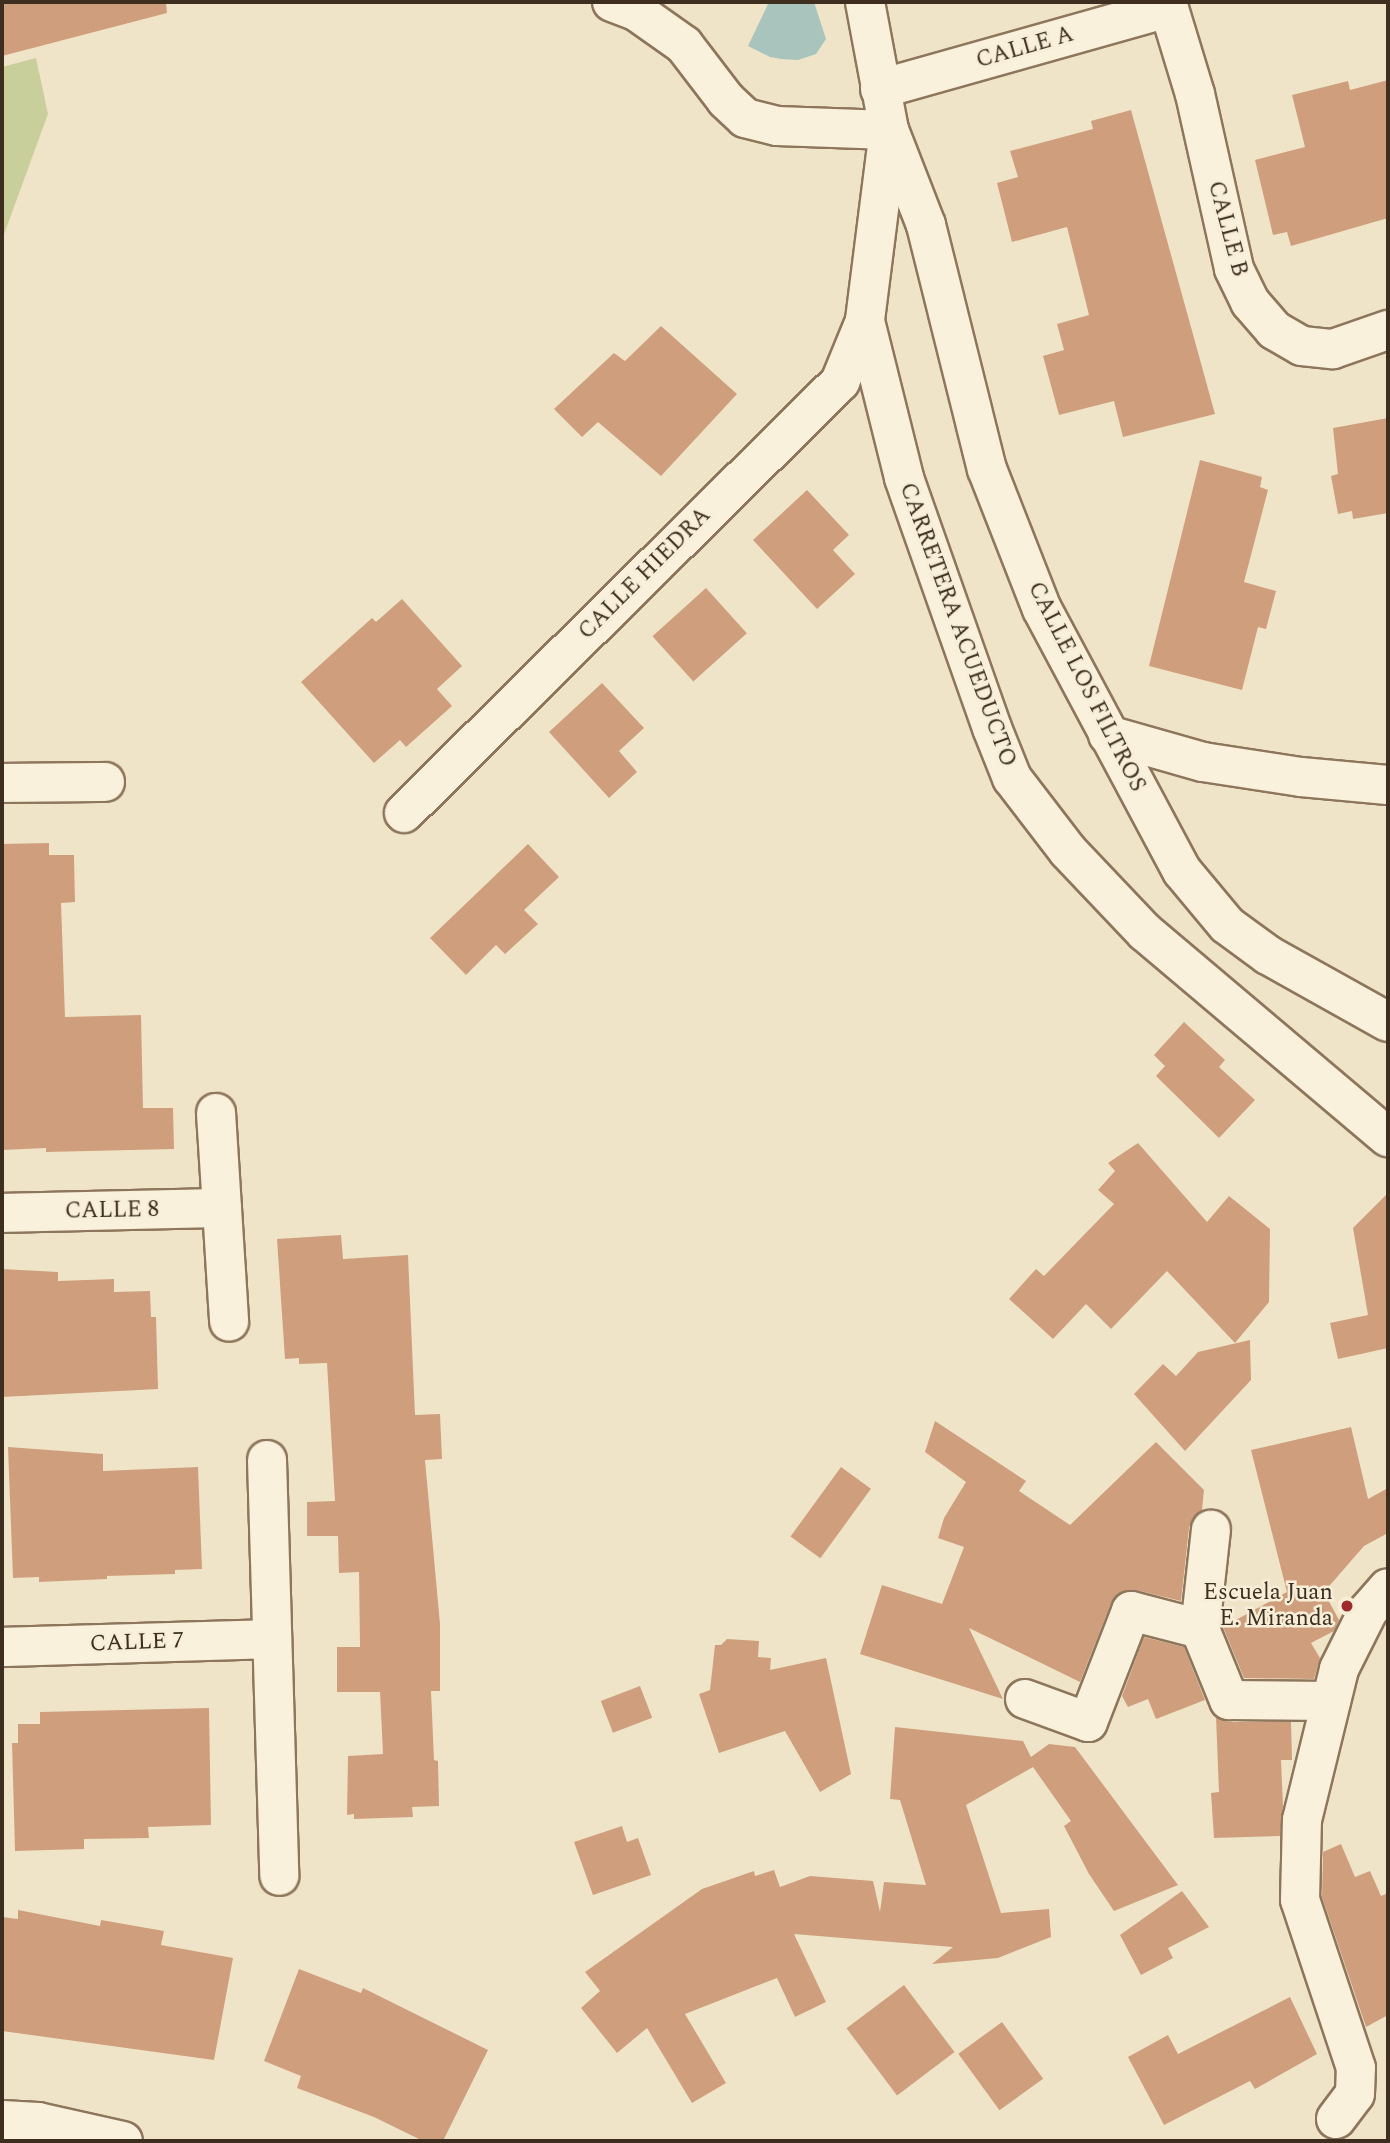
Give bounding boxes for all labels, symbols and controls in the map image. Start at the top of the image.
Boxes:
street label: CALLE A [973,21,1077,75]
street label: CALLE B [1201,178,1253,280]
street label: CARRETERA ACUEDUCTO [893,479,1021,771]
street label: CALLE HIEDRA [573,502,717,646]
street label: CALLE LOS FILTROS [1021,577,1151,797]
street label: CALLE 8 [65,1196,159,1226]
place label: Escuela Juan E. Miranda [1203,1579,1333,1633]
marker: Escuela Juan E. Miranda [1339,1598,1355,1614]
street label: CALLE 7 [89,1628,185,1658]

